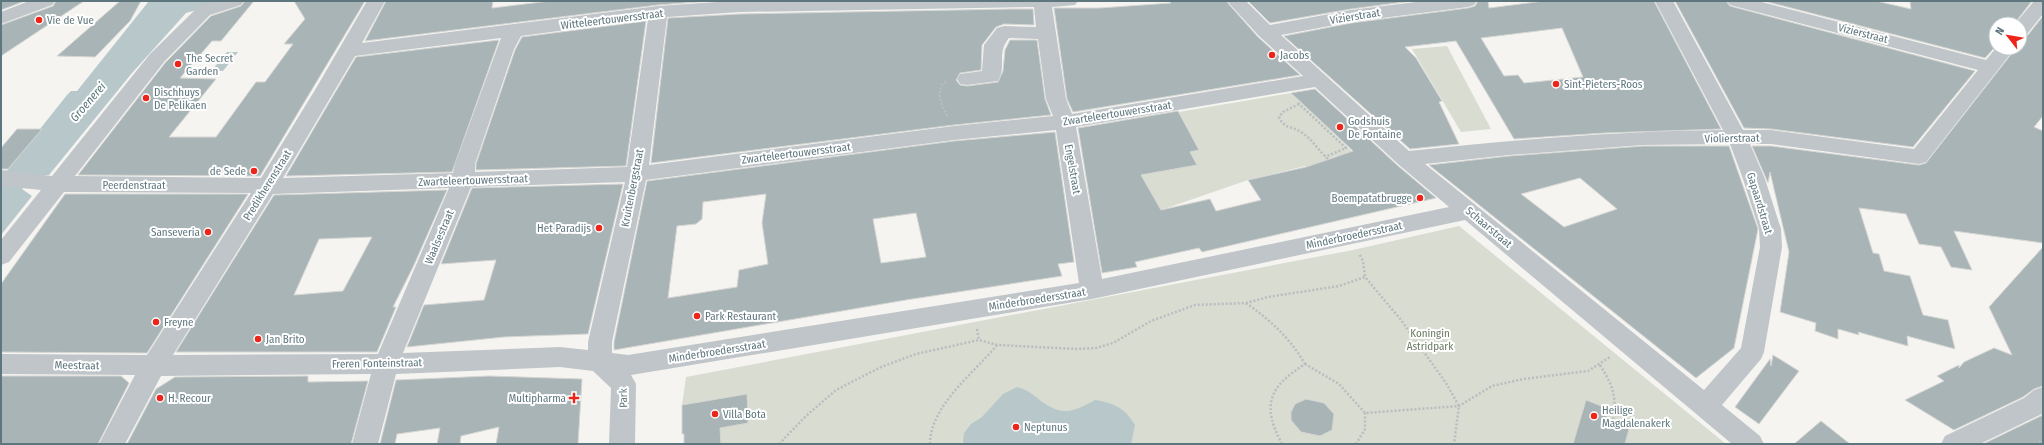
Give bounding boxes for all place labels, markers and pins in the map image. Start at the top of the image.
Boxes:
place label: Vie de Vue [47,14,94,27]
marker: Vie de Vue [34,15,44,25]
place label: Jacobs [1280,49,1310,62]
marker: Jacobs [1267,50,1277,60]
place label: The Secret Garden [186,52,233,78]
marker: The Secret Garden [173,59,183,69]
place label: Sint-Pieters-Roos [1564,78,1643,91]
marker: Sint-Pieters-Roos [1551,79,1561,89]
place label: Dischhuys De Pelikaen [154,86,207,112]
marker: Dischhuys De Pelikaen [141,93,151,103]
place label: Godshuis De Fontaine [1348,115,1401,141]
marker: Godshuis De Fontaine [1335,122,1345,132]
place label: de Sede [210,165,246,178]
marker: de Sede [249,166,259,176]
place label: Boempatatbrugge [1332,192,1412,205]
marker: Boempatatbrugge [1415,193,1425,203]
place label: Het Paradijs [537,222,591,235]
marker: Het Paradijs [594,223,604,233]
place label: Sanseveria [151,226,200,239]
marker: Sanseveria [203,227,213,237]
place label: Park Restaurant [705,310,776,323]
marker: Park Restaurant [692,311,702,321]
place label: Freyne [164,316,194,329]
marker: Freyne [151,317,161,327]
place label: Jan Brito [266,333,305,346]
marker: Jan Brito [253,334,263,344]
place label: H. Recour [168,392,211,405]
place label: Multipharma [508,392,566,405]
marker: H. Recour [155,393,165,403]
marker: Multipharma [569,393,579,403]
place label: Heilige Magdalenakerk [1602,404,1671,430]
place label: Villa Bota [723,408,766,421]
marker: Villa Bota [710,409,720,419]
marker: Heilige Magdalenakerk [1589,411,1599,421]
place label: Neptunus [1024,421,1068,434]
marker: Neptunus [1011,422,1021,432]

